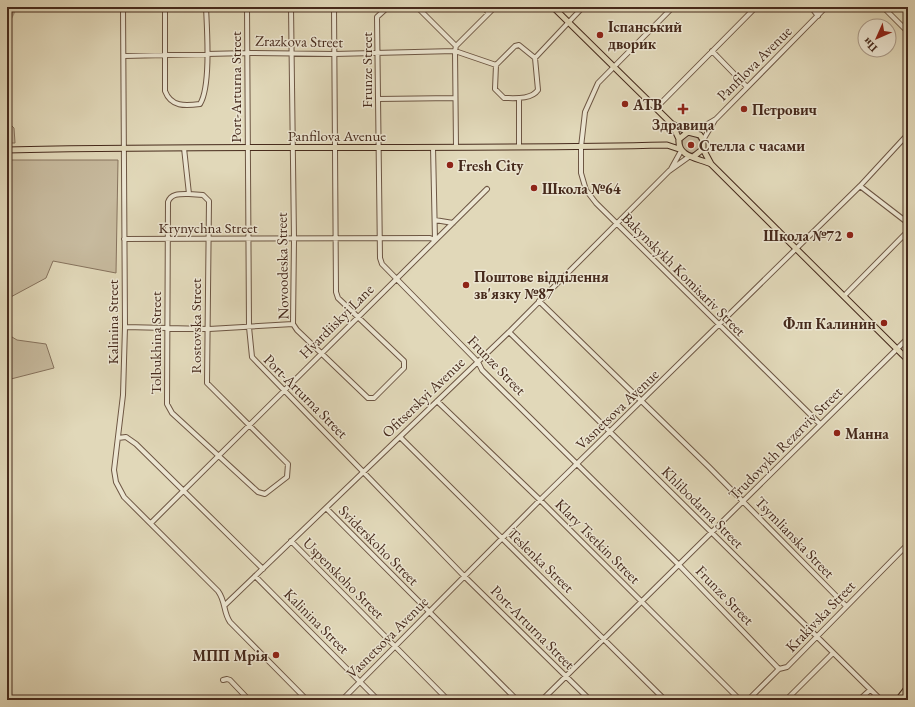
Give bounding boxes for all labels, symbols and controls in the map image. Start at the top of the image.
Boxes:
place label: Іспанський дворик [608,17,682,53]
north arrow [857,18,897,58]
street label: Panfilova Avenue [712,21,796,105]
marker: Іспанський дворик [595,30,605,40]
street label: Port-Arturna Street [226,31,245,143]
street label: Zrazkova Street [255,31,343,51]
street label: Frunze Street [357,32,376,108]
text: Пн [859,34,880,55]
place label: ATB [632,95,662,114]
marker: ATB [620,99,630,109]
place label: Петрович [752,100,818,119]
marker: Здравица [678,104,688,114]
marker: Петрович [739,104,749,114]
place label: Здравица [652,115,715,134]
street label: Panfilova Avenue [288,126,386,145]
place label: Стелла с часами [699,136,805,155]
marker: Стелла с часами [686,140,696,150]
place label: Fresh City [458,156,524,175]
marker: Fresh City [445,160,455,170]
place label: Школа №64 [542,179,622,198]
marker: Школа №64 [529,183,539,193]
street label: Bakynskykh Komisariv Street [618,208,750,340]
street label: Novoodeska Street [272,212,292,320]
street label: Krynychna Street [158,218,258,237]
place label: Школа №72 [763,226,842,245]
marker: Школа №72 [845,230,855,240]
place label: Поштове відділення зв'язку №87 [474,267,609,303]
street label: Rostovska Street [186,278,205,374]
street label: Kalinina Street [103,279,122,364]
street label: Hvardiiskyi Lane [295,280,377,362]
marker: Поштове відділення зв'язку №87 [461,280,471,290]
street label: Tolbukhina Street [146,291,165,395]
place label: Флп Калинин [783,314,876,333]
marker: Флп Калинин [879,318,889,328]
street label: Frunze Street [464,331,530,399]
street label: Port-Arturna Street [260,350,352,442]
street label: Ofitserskyi Avenue [378,353,468,441]
street label: Vasnetsova Avenue [571,364,663,453]
street label: Trudovykh Rezerviv Street [724,382,846,504]
place label: Манна [845,424,889,443]
marker: Манна [832,428,842,438]
street label: Khlibodarna Street [658,462,748,552]
street label: Tsymlianska Street [751,492,839,582]
street label: Klary Tsetkin Street [551,494,645,588]
street label: Sviderskoho Street [335,501,423,589]
street label: Teslenka Street [504,523,579,597]
street label: Uspenskoho Street [299,533,389,623]
street label: Frunze Street [692,561,758,629]
street label: Krakivska Street [781,576,859,656]
street label: Port-Arturna Street [487,581,579,673]
street label: Kalinina Street [280,584,354,658]
street label: Vasnetsova Avenue [342,592,432,682]
place label: МПП Мрія [193,646,268,665]
marker: МПП Мрія [271,650,281,660]

